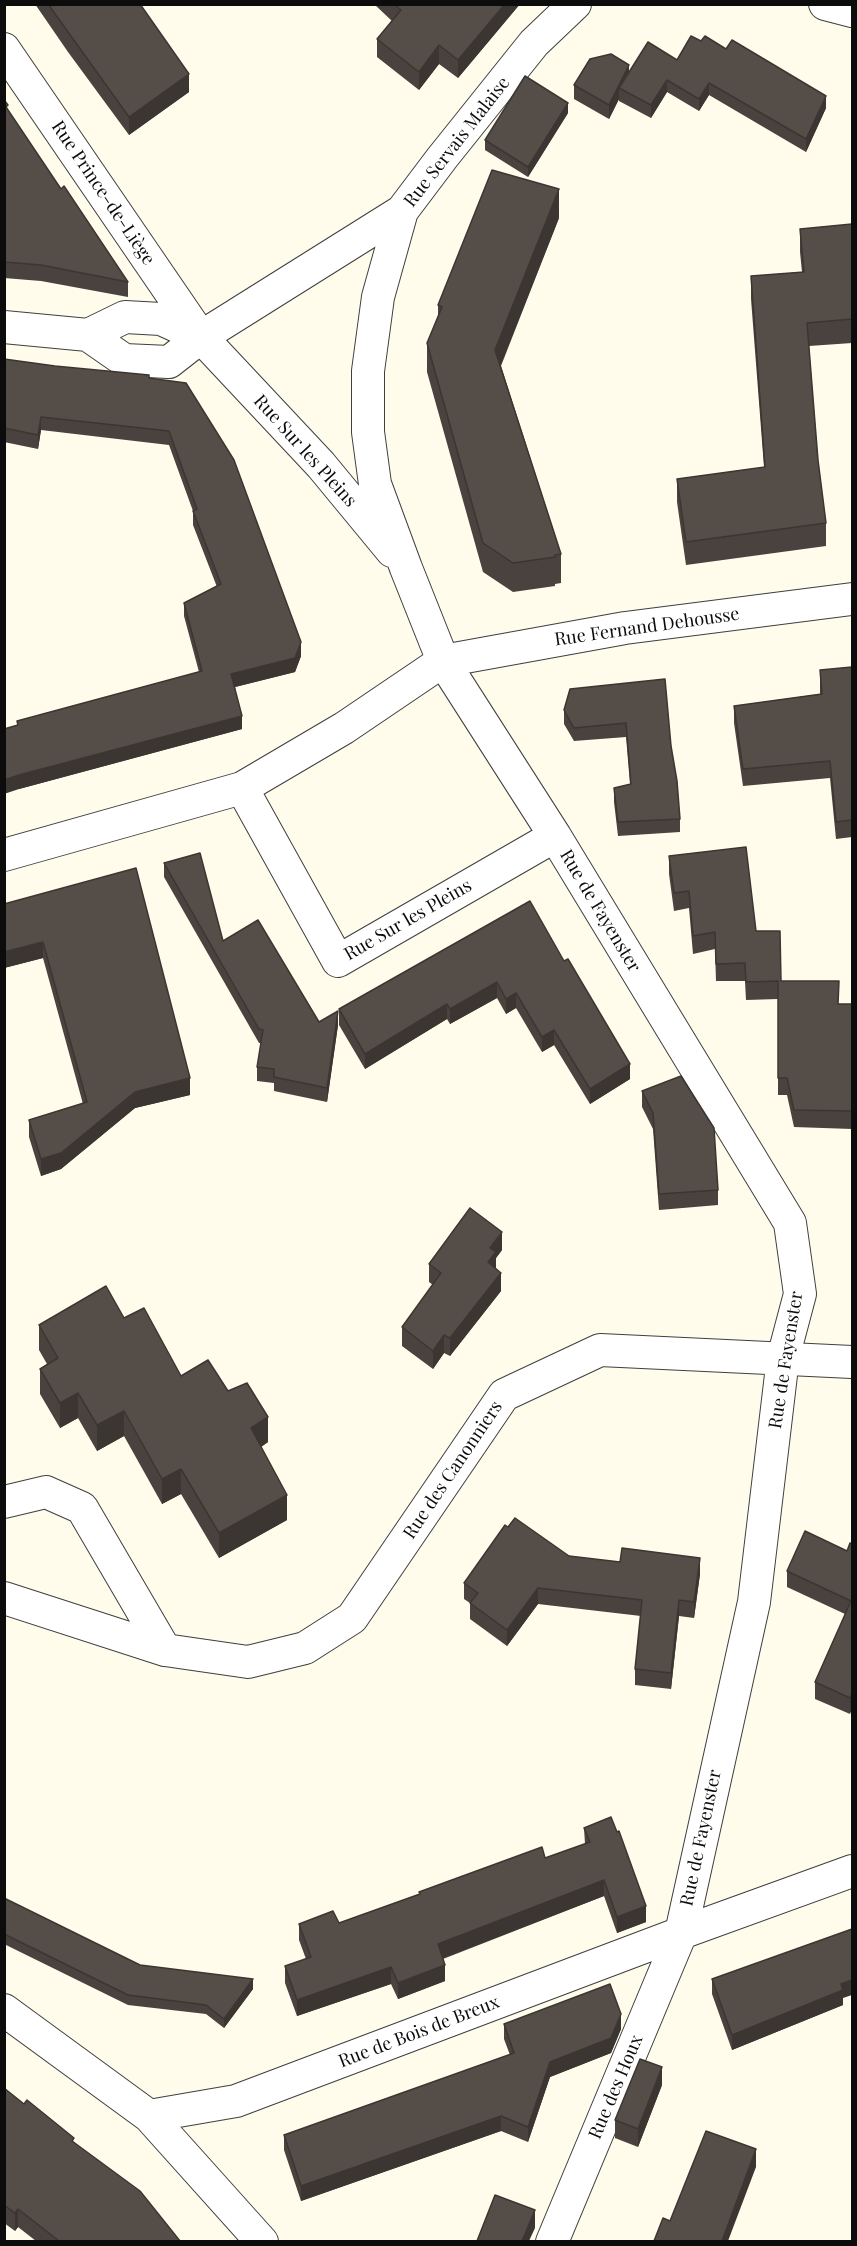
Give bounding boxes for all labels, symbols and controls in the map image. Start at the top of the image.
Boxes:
street label: Rue Servais Malaise [400,73,514,211]
street label: Rue Prince-de-Liège [47,117,159,269]
street label: Rue Sur les Pleins [249,390,361,512]
street label: Rue Fernand Dehousse [553,603,741,651]
street label: Rue de Fayenster [555,846,645,976]
street label: Rue Sur les Pleins [340,875,476,965]
street label: Rue de Fayenster [764,1290,808,1430]
street label: Rue des Canonniers [399,1397,507,1543]
street label: Rue de Fayenster [676,1768,726,1908]
street label: Rue de Bois de Breux [336,1991,502,2073]
street label: Rue des Houx [584,2032,648,2142]

